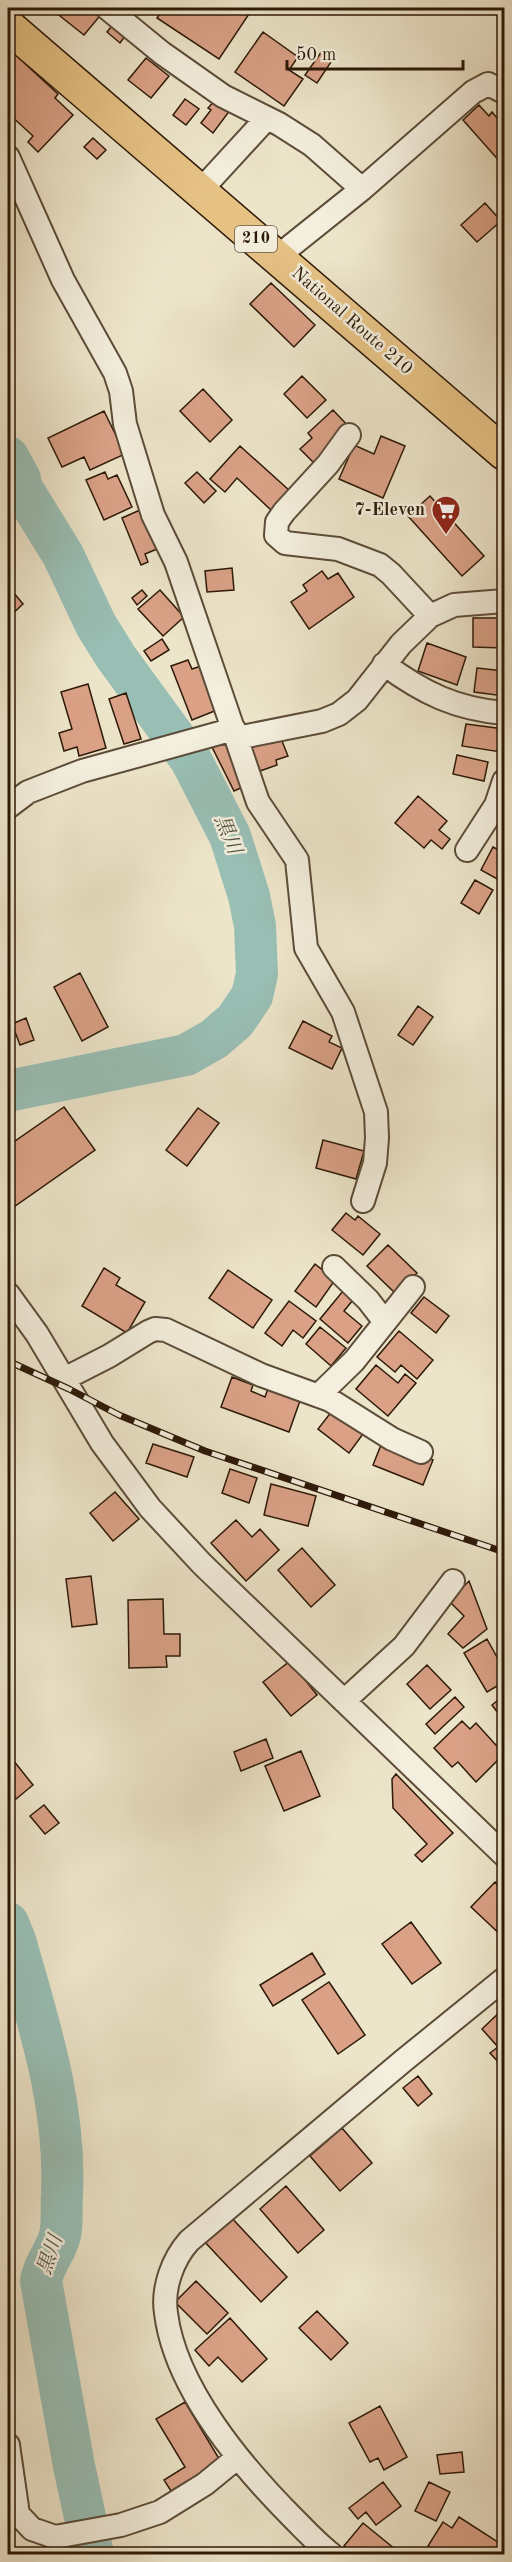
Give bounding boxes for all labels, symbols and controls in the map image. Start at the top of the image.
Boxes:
scale bar [287,33,462,71]
text: 50 m [296,46,336,64]
road number: 210 [235,226,277,252]
street label: National Route 210 [288,264,416,378]
supermarket icon: 7-Eleven [430,494,462,536]
place label: 7-Eleven [354,501,425,519]
water label: 黒川 [210,812,246,859]
water label: 黒川 [33,2230,68,2277]

